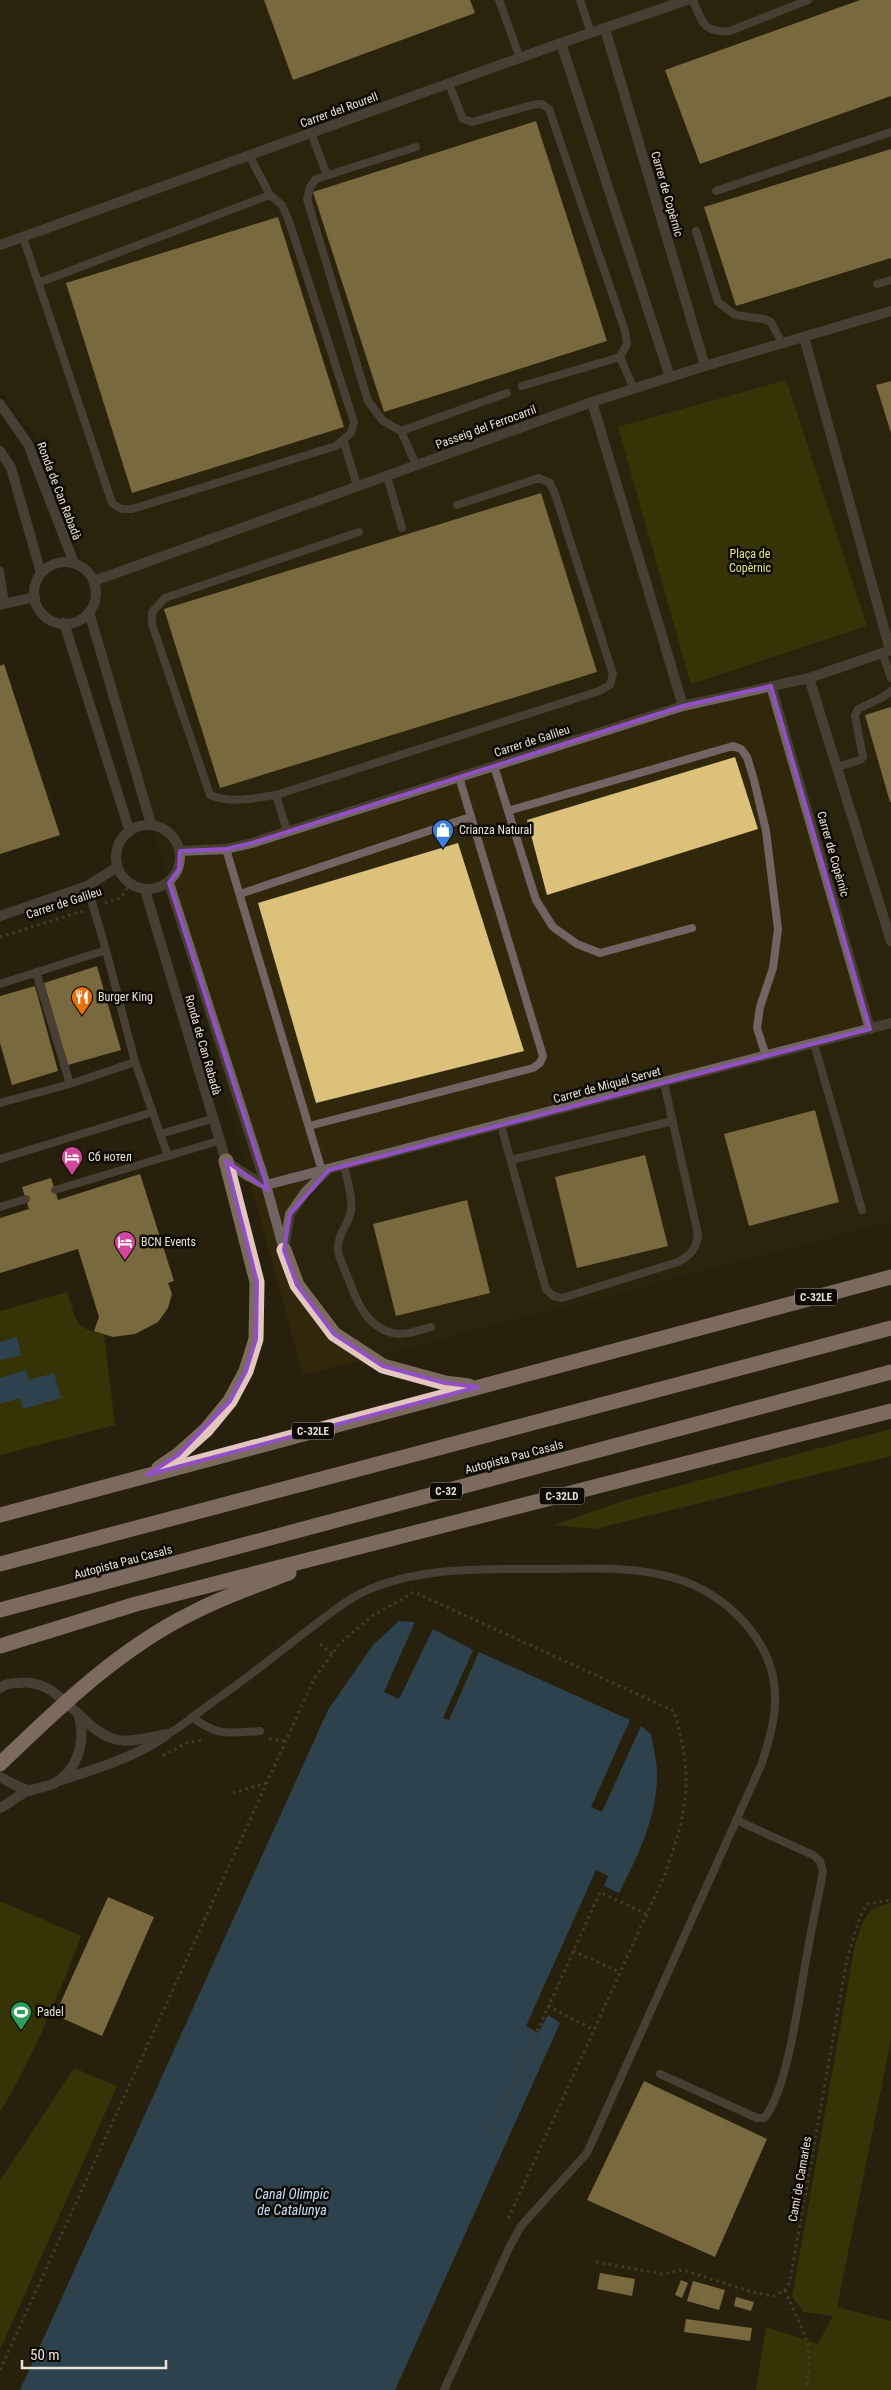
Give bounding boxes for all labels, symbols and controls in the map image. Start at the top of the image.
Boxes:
street label: Carrer del Rourell [298,89,380,131]
street label: Carrer de Copèrnic [648,150,686,239]
street label: Passeig del Ferrocarril [434,402,538,452]
street label: Ronda de Can Rabadà [34,440,84,542]
park label: Plaça de Copèrnic [729,547,772,575]
street label: Carrer de Galileu [492,722,572,760]
street label: Carrer de Copèrnic [814,810,852,899]
shop icon: Crianza Natural [431,818,455,849]
place label: Crianza Natural [459,823,532,837]
street label: Carrer de Galileu [24,884,104,922]
restaurant icon: Burger King [70,985,94,1016]
place label: Burger King [98,990,153,1004]
street label: Ronda de Can Rabadà [182,993,224,1097]
street label: Carrer de Miquel Servet [552,1064,663,1106]
hotel icon: Сб нотел [60,1145,84,1176]
place label: Сб нотел [88,1150,132,1164]
hotel icon: BCN Events [113,1230,137,1261]
place label: BCN Events [141,1235,196,1249]
road number: C-32LE [795,1288,837,1305]
road number: C-32LE [292,1422,334,1440]
street label: Autopista Pau Casals [463,1437,565,1477]
road number: C-32 [430,1482,462,1500]
road number: C-32LD [540,1488,584,1504]
street label: Autopista Pau Casals [72,1542,174,1582]
sports icon: Padel [9,2000,33,2031]
place label: Padel [37,2005,64,2019]
street label: Camí de Camarles [786,2135,814,2223]
water label: Canal Olimpic de Catalunya [255,2186,329,2218]
scale bar [22,2338,166,2370]
text: 50 m [30,2346,60,2364]

